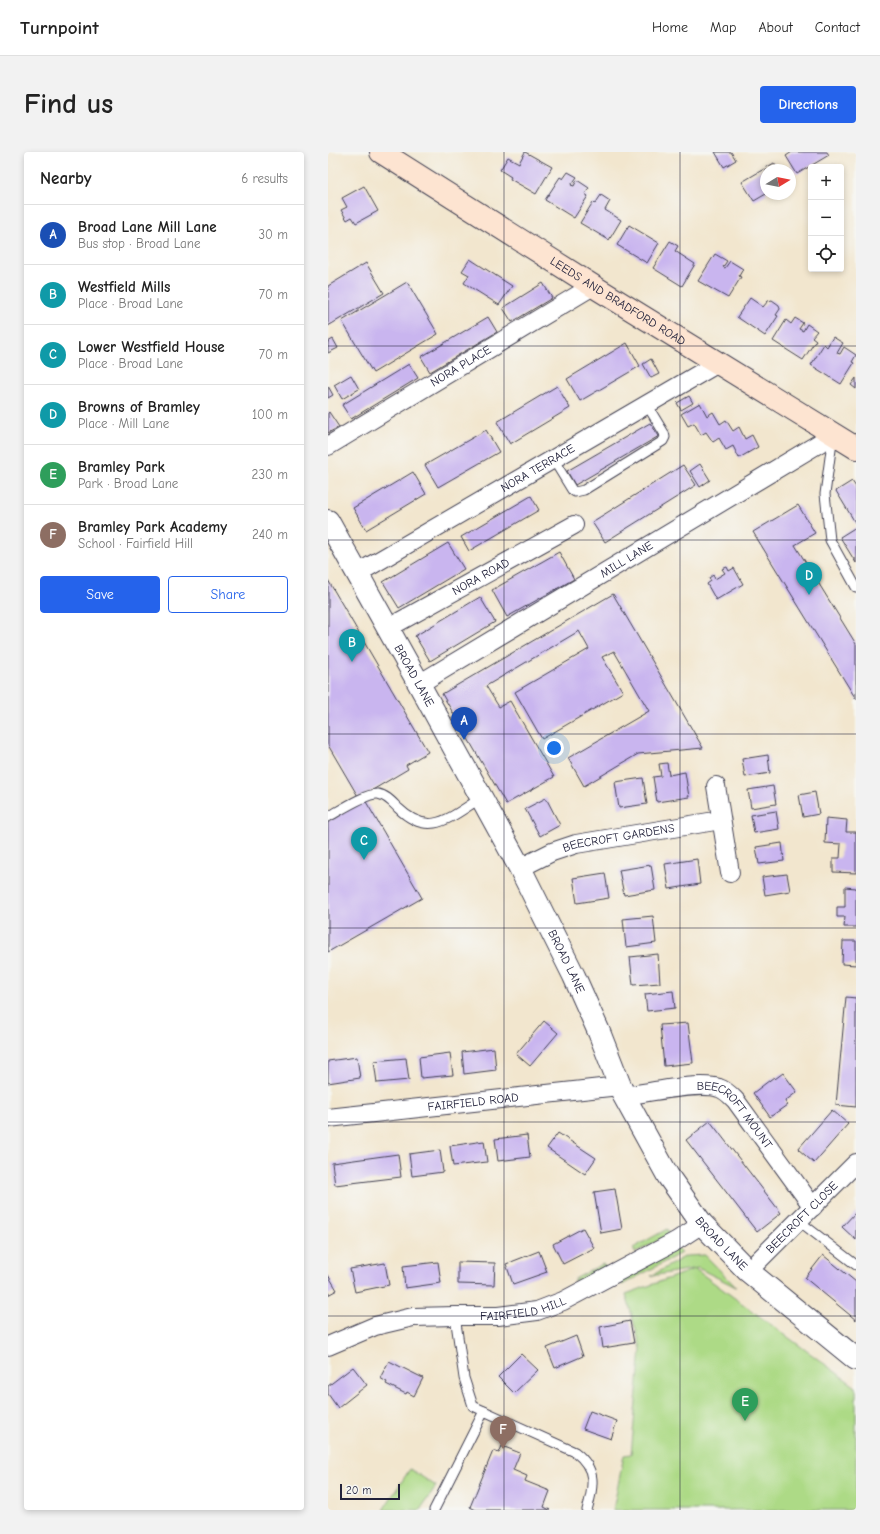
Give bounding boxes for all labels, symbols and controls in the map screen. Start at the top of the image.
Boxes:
text: Turnpoint [20,17,99,39]
text: Home [652,19,688,36]
text: Map [710,19,736,36]
text: About [758,19,793,36]
text: Contact [815,19,860,36]
button: Directions [760,86,856,123]
text: Find us [24,88,113,120]
north arrow [760,164,796,200]
map controls [808,164,844,272]
button: + [808,164,844,200]
text: Nearby [40,169,91,188]
text: 6 results [241,171,288,186]
button: − [808,200,844,236]
text: Broad Lane Mill Lane [78,218,217,236]
text: A [49,227,57,242]
text: 30 m [258,227,288,242]
text: Bus stop · Broad Lane [78,236,200,251]
button: locate [808,236,844,272]
street label: LEEDS AND BRADFORD ROAD [548,254,688,348]
text: Westfield Mills [78,278,170,296]
text: B [49,287,57,302]
text: 70 m [259,287,288,302]
text: Place · Broad Lane [78,296,183,311]
text: Lower Westfield House [78,338,225,356]
street label: NORA PLACE [428,342,493,389]
text: C [49,347,57,362]
text: 70 m [259,347,288,362]
text: Place · Broad Lane [78,356,183,371]
text: Browns of Bramley [78,398,200,416]
text: D [49,407,57,422]
text: 100 m [252,407,288,422]
text: Place · Mill Lane [78,416,169,431]
street label: NORA TERRACE [498,441,577,495]
text: Bramley Park [78,458,165,476]
text: E [49,467,57,482]
text: 230 m [252,467,288,482]
text: Park · Broad Lane [78,476,178,491]
text: Bramley Park Academy [78,518,227,536]
text: F [49,527,57,542]
text: 240 m [252,527,288,542]
text: School · Fairfield Hill [78,536,193,551]
street label: MILL LANE [597,538,655,580]
street label: NORA ROAD [450,555,512,598]
pin: D [796,562,822,595]
button: Save [40,576,160,613]
button: Share [168,576,288,613]
pin: B [339,629,365,662]
street label: BROAD LANE [391,642,437,709]
pin: A [451,707,477,740]
your location [544,738,564,758]
street label: BEECROFT GARDENS [561,821,676,855]
pin: C [351,827,377,860]
street label: BROAD LANE [545,927,588,995]
street label: BEECROFT MOUNT [696,1079,776,1152]
street label: FAIRFIELD ROAD [427,1090,519,1114]
street label: BEECROFT CLOSE [763,1178,841,1256]
street label: BROAD LANE [692,1214,750,1273]
street label: FAIRFIELD HILL [480,1294,568,1323]
pin: E [732,1388,758,1421]
pin: F [490,1416,516,1449]
scale bar [340,1482,400,1501]
text: 20 m [346,1484,371,1497]

